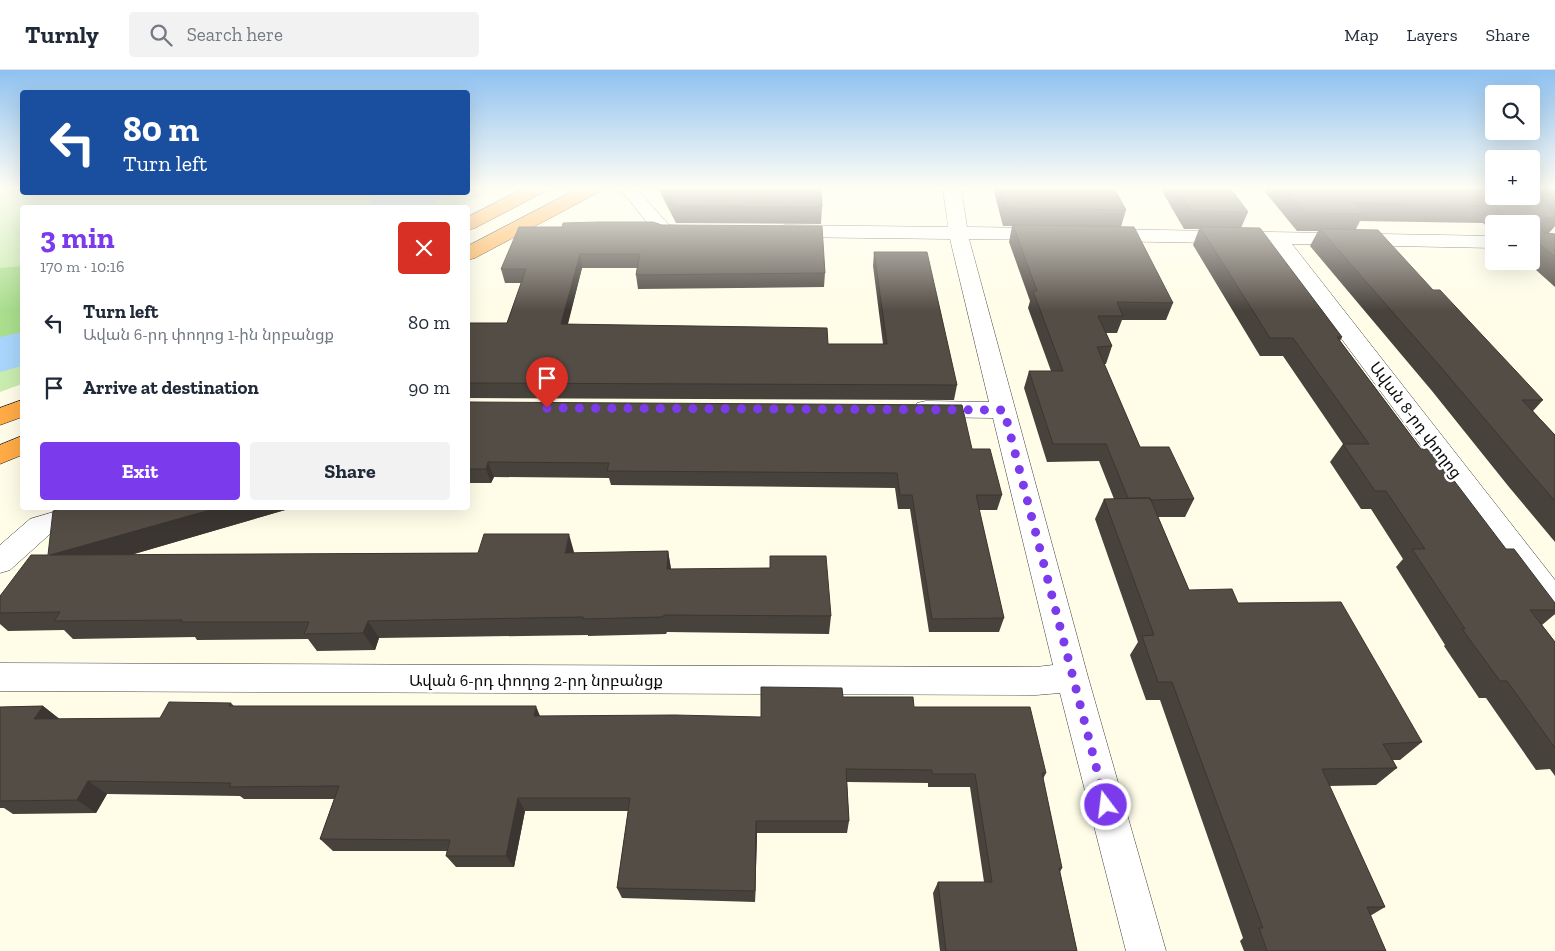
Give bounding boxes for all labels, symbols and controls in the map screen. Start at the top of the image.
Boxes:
search box [129,12,479,57]
text: Turnly [25,20,99,49]
icon: search [147,21,175,49]
text: Search here [187,23,283,46]
text: Map [1344,24,1379,46]
text: Layers [1407,24,1458,46]
text: Share [1486,24,1530,46]
map controls [1485,85,1540,270]
button: search [1485,85,1540,140]
text: 80 m [123,108,199,150]
icon: left [40,110,105,175]
text: Turn left [123,150,207,177]
button: + [1485,150,1540,205]
button: − [1485,215,1540,270]
text: 3 min [40,220,115,256]
button: close [398,222,450,274]
text: 170 m · 10:16 [40,257,124,276]
text: Turn left [83,300,158,323]
icon: left [40,309,68,337]
text: 80 m [408,311,450,334]
text: Ավան 6-րդ փողոց 1-ին նրբանցք [83,325,334,344]
pin [526,357,568,408]
street label: Ավան 8-րդ փողոց [1366,358,1466,482]
icon: arrive [533,364,561,392]
icon: arrive [40,374,68,402]
text: Arrive at destination [83,376,259,399]
text: 90 m [408,376,450,399]
button: Exit [40,442,240,500]
button: Share [250,442,450,500]
street label: Ավան 6-րդ փողոց 2-րդ նրբանցք [409,671,663,690]
position arrow [1079,778,1131,830]

